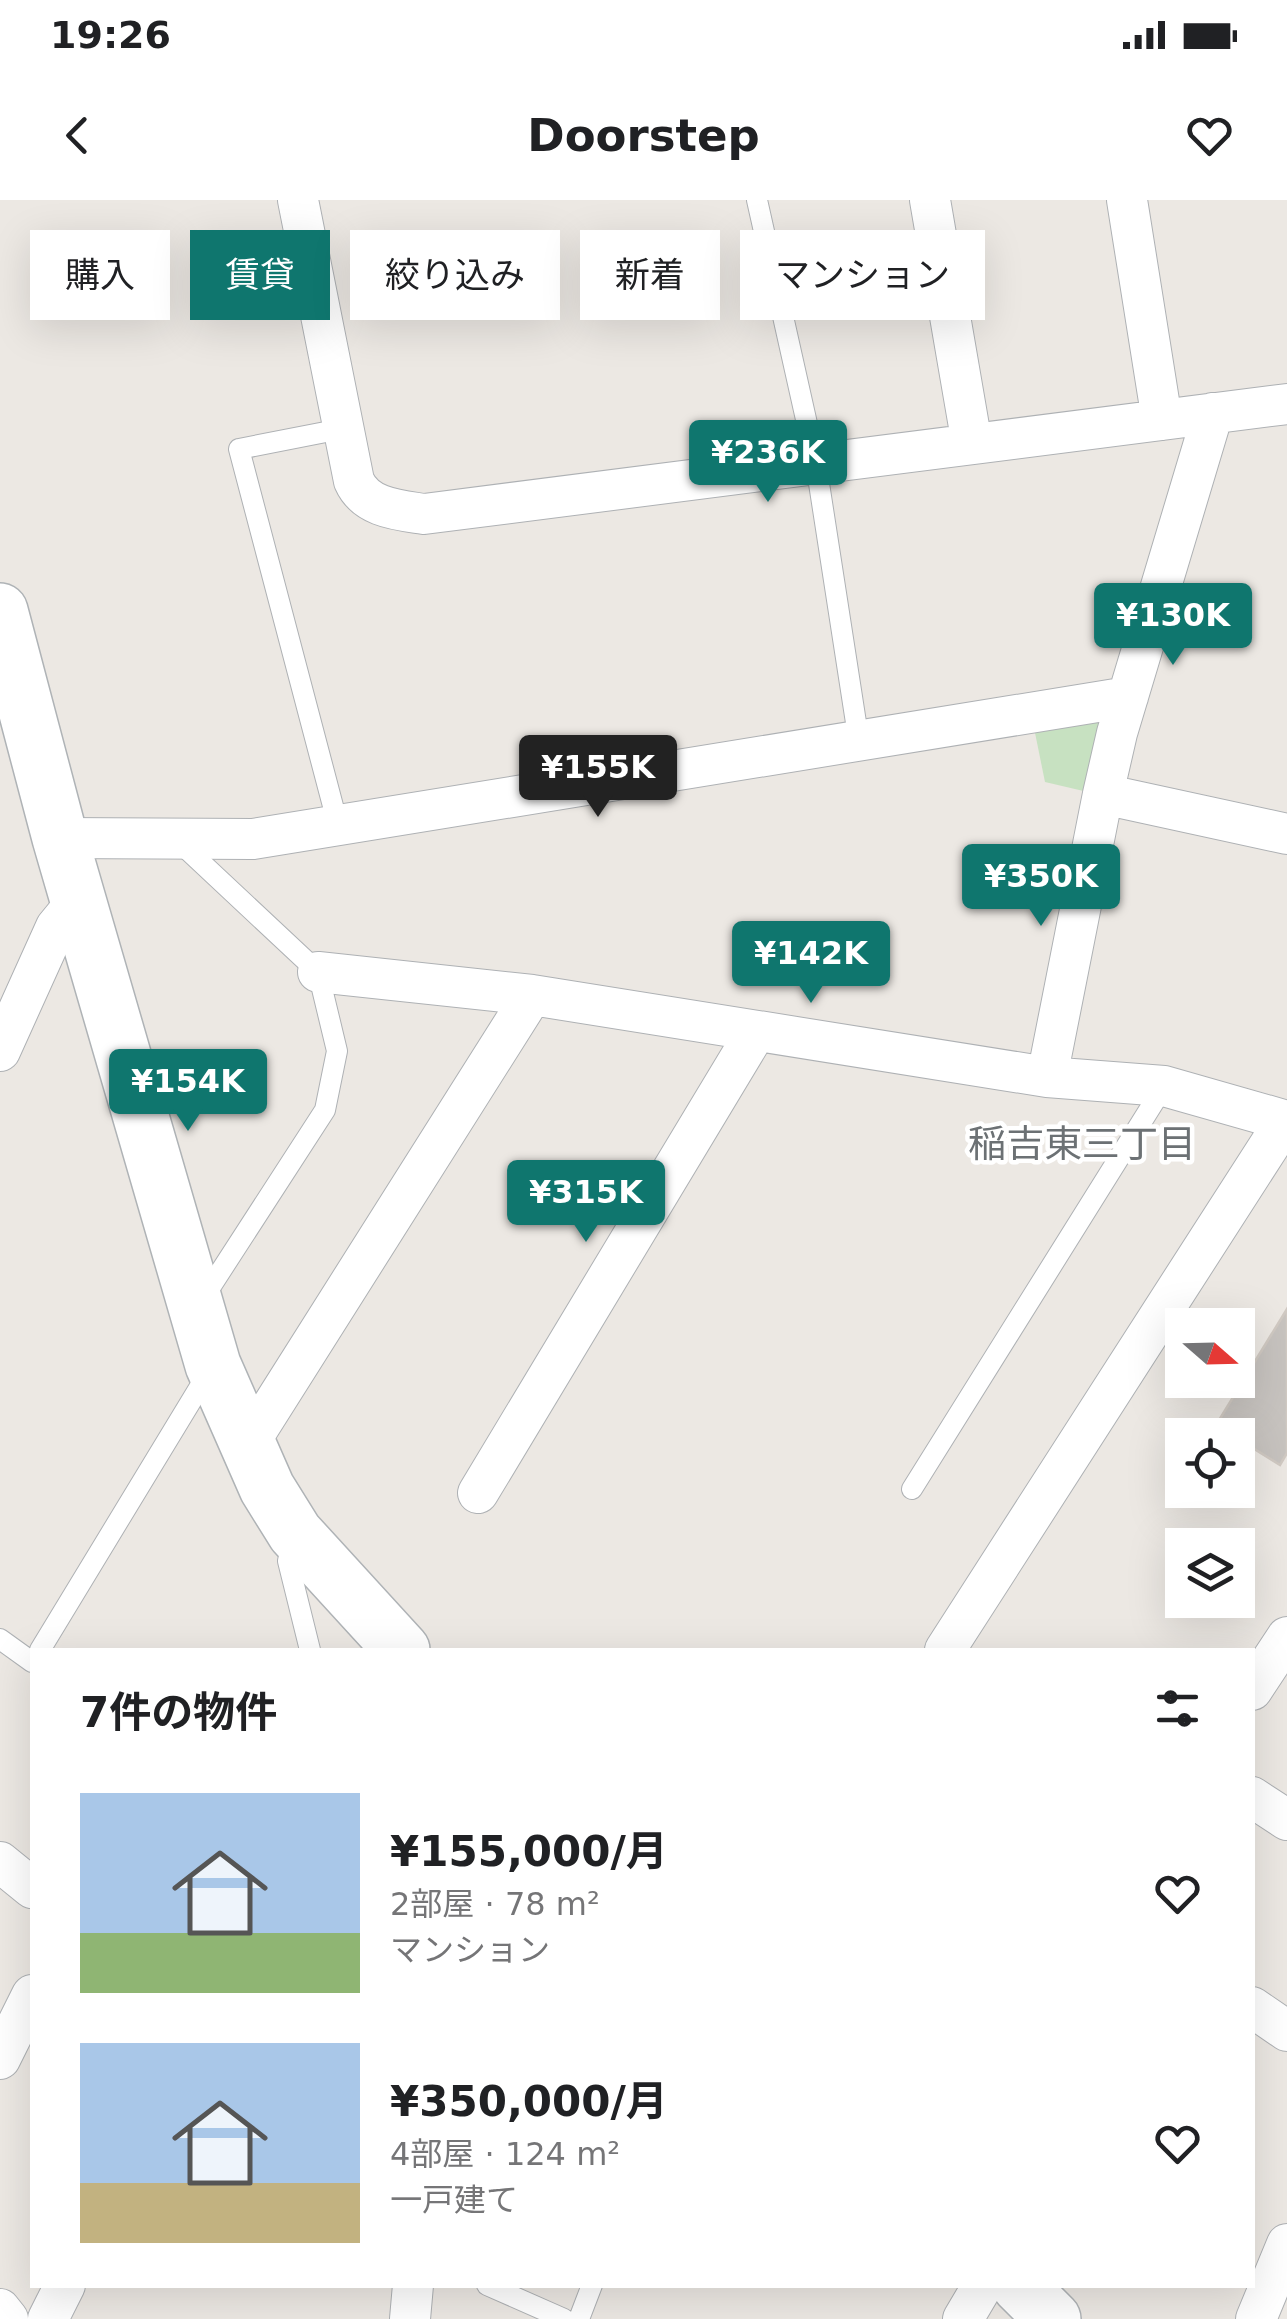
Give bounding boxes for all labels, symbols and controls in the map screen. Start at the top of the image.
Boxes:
text: 19:26 [50,13,171,57]
icon: back [50,108,105,163]
icon: heart [1182,108,1237,163]
text: Doorstep [527,109,760,162]
chip: 購入 [30,230,170,320]
chip: 賃貸 [190,230,330,320]
chip: 絞り込み [350,230,560,320]
chip: 新着 [580,230,720,320]
chip: マンション [740,230,985,320]
pin: ¥236K [698,420,838,505]
text: ¥236K [711,433,825,471]
pin: ¥130K [1103,583,1243,668]
text: ¥130K [1116,596,1230,634]
pin: ¥155K [528,735,668,820]
text: ¥155K [541,748,655,786]
pin: ¥350K [971,844,1111,929]
text: ¥350K [984,857,1098,895]
pin: ¥142K [741,921,881,1006]
text: ¥142K [754,934,868,972]
pin: ¥154K [118,1049,258,1134]
text: ¥154K [131,1062,245,1100]
district label: 稲吉東三丁目 [968,1122,1196,1166]
pin: ¥315K [516,1160,656,1245]
text: ¥315K [529,1173,643,1211]
north arrow [1165,1308,1255,1398]
map controls [1165,1308,1255,1618]
button: locate [1165,1418,1255,1508]
button: layers [1165,1528,1255,1618]
icon: filters [1150,1681,1205,1736]
text: 7件の物件 [80,1688,277,1737]
text: ¥155,000/月 [390,1827,668,1876]
icon: home [160,1833,280,1953]
icon: heart [1150,1866,1205,1921]
text: 2部屋 · 78 m² [390,1885,600,1923]
text: マンション [390,1931,550,1969]
text: ¥350,000/月 [390,2077,668,2126]
icon: home [160,2083,280,2203]
icon: heart [1150,2116,1205,2171]
text: 4部屋 · 124 m² [390,2135,620,2173]
text: 一戸建て [390,2181,518,2219]

